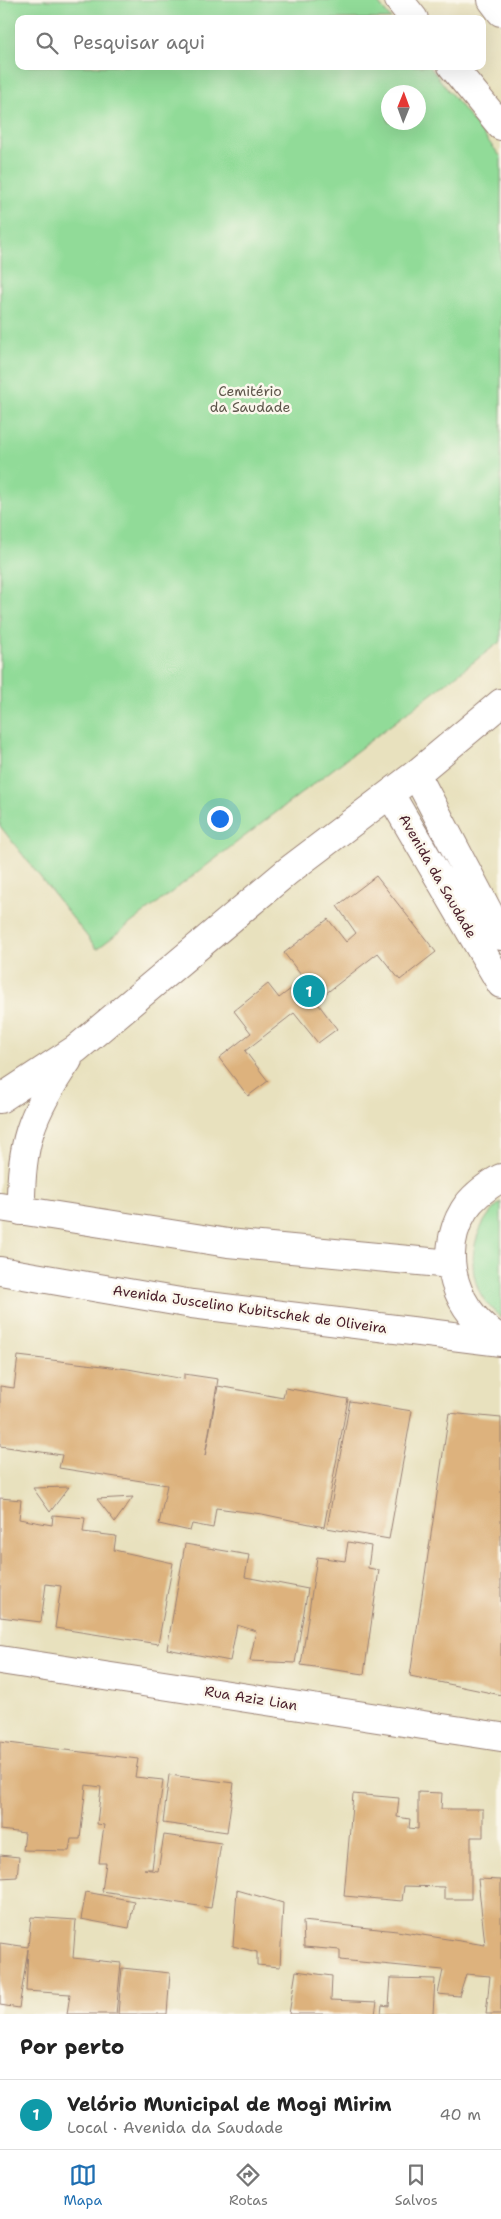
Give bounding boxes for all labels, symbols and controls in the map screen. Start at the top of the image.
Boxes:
search box [15,15,486,70]
icon: search [33,29,61,57]
text: Pesquisar aqui [73,30,205,55]
north arrow [381,85,426,130]
park label: Cemitério da Saudade [210,382,290,416]
your location [207,806,233,832]
street label: Avenida da Saudade [395,811,481,941]
pin: 1 [293,972,325,1010]
street label: Avenida Juscelino Kubitschek de Oliveira [112,1281,388,1337]
street label: Rua Aziz Lian [203,1682,299,1714]
text: Por perto [20,2033,124,2061]
text: Velório Municipal de Mogi Mirim [67,2092,392,2117]
text: 1 [32,2104,40,2125]
text: 40 m [439,2104,481,2125]
text: Local · Avenida da Saudade [67,2117,283,2138]
tab: Mapa [63,2161,102,2209]
tab: Rotas [229,2161,268,2209]
tab: Salvos [395,2161,438,2209]

